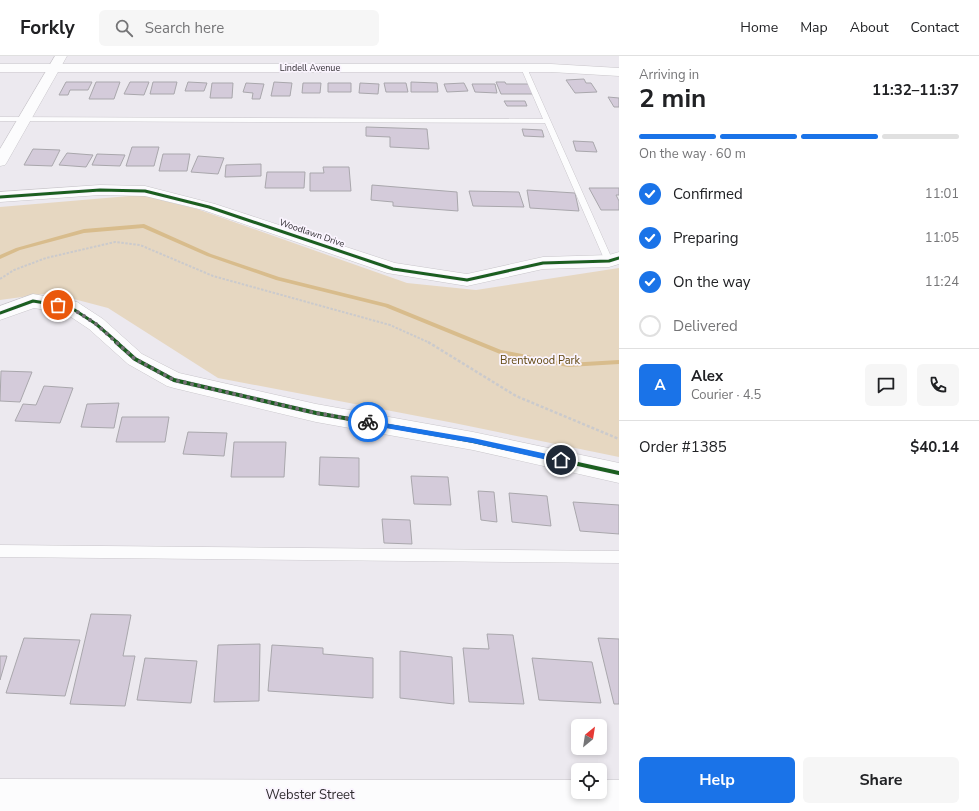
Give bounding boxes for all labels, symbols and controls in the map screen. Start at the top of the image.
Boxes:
search box [99,10,379,46]
text: Forkly [20,15,75,41]
icon: search [113,17,135,39]
text: Search here [145,18,224,38]
text: Home [740,18,778,37]
text: Map [800,18,828,37]
text: About [850,18,889,37]
text: Contact [911,18,959,37]
street label: Lindell Avenue [280,62,340,74]
text: Arriving in [639,66,699,84]
text: 11:32–11:37 [872,80,959,100]
text: 2 min [639,81,706,116]
text: On the way · 60 m [639,145,746,163]
icon: check [639,183,661,205]
text: Confirmed [673,184,743,204]
text: 11:01 [925,185,959,203]
street label: Woodlawn Drive [278,216,346,250]
icon: check [639,227,661,249]
text: Preparing [673,228,738,248]
text: 11:05 [925,229,959,247]
icon: check [639,271,661,293]
text: On the way [673,272,751,292]
text: 11:24 [925,273,959,291]
pin [41,288,75,322]
icon: bag [47,294,69,316]
text: Delivered [673,316,738,336]
park label: Brentwood Park [500,353,580,368]
button: chat [865,364,907,406]
button: phone [917,364,959,406]
text: Alex [691,366,723,386]
text: A [654,375,666,395]
text: Courier · 4.5 [691,386,761,404]
courier [348,402,388,442]
icon: bike [357,411,379,433]
text: Order #1385 [639,437,727,457]
text: $40.14 [910,437,959,457]
pin [544,443,578,477]
icon: home [550,449,572,471]
north arrow [571,719,607,755]
map controls [571,719,607,799]
button: Help [639,757,795,803]
button: Share [803,757,959,803]
button: locate [571,763,607,799]
street label: Webster Street [265,786,355,804]

